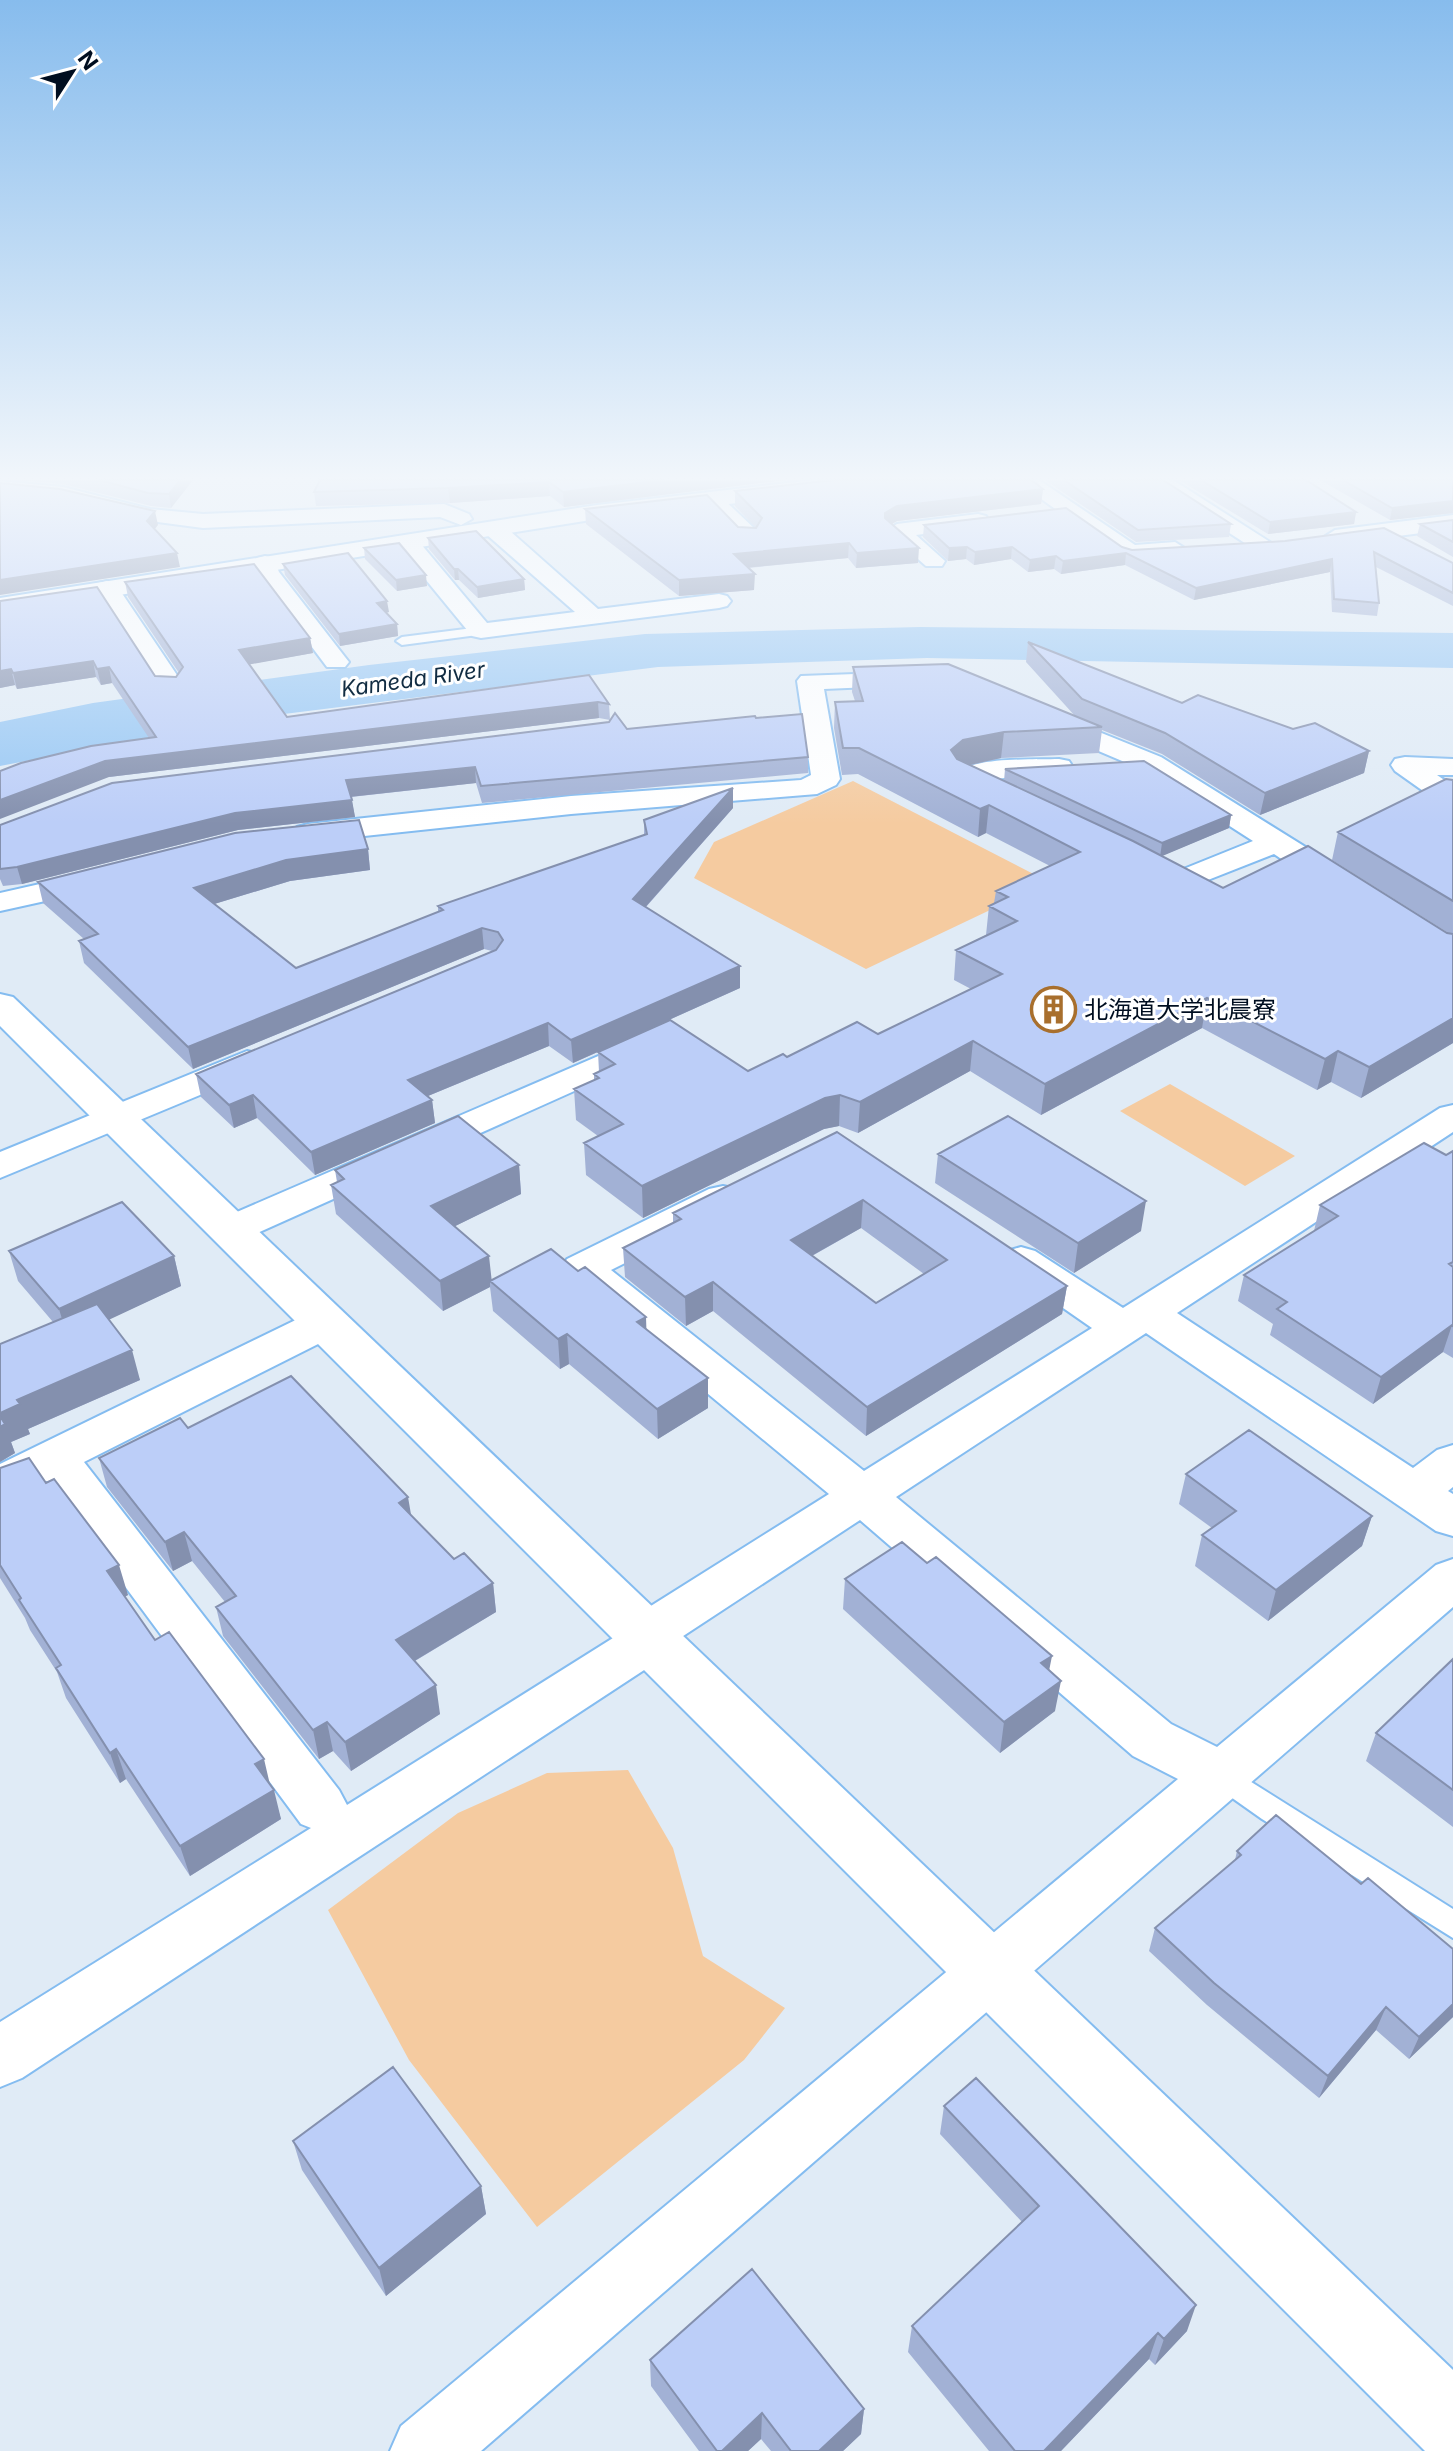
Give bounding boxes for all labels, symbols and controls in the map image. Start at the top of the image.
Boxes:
north arrow [32,32,112,112]
text: N [73,46,104,75]
water label: Kameda River [339,656,487,702]
building icon: 北海道大学北晨寮 [1029,986,1077,1034]
place label: 北海道大学北晨寮 [1084,995,1276,1024]

